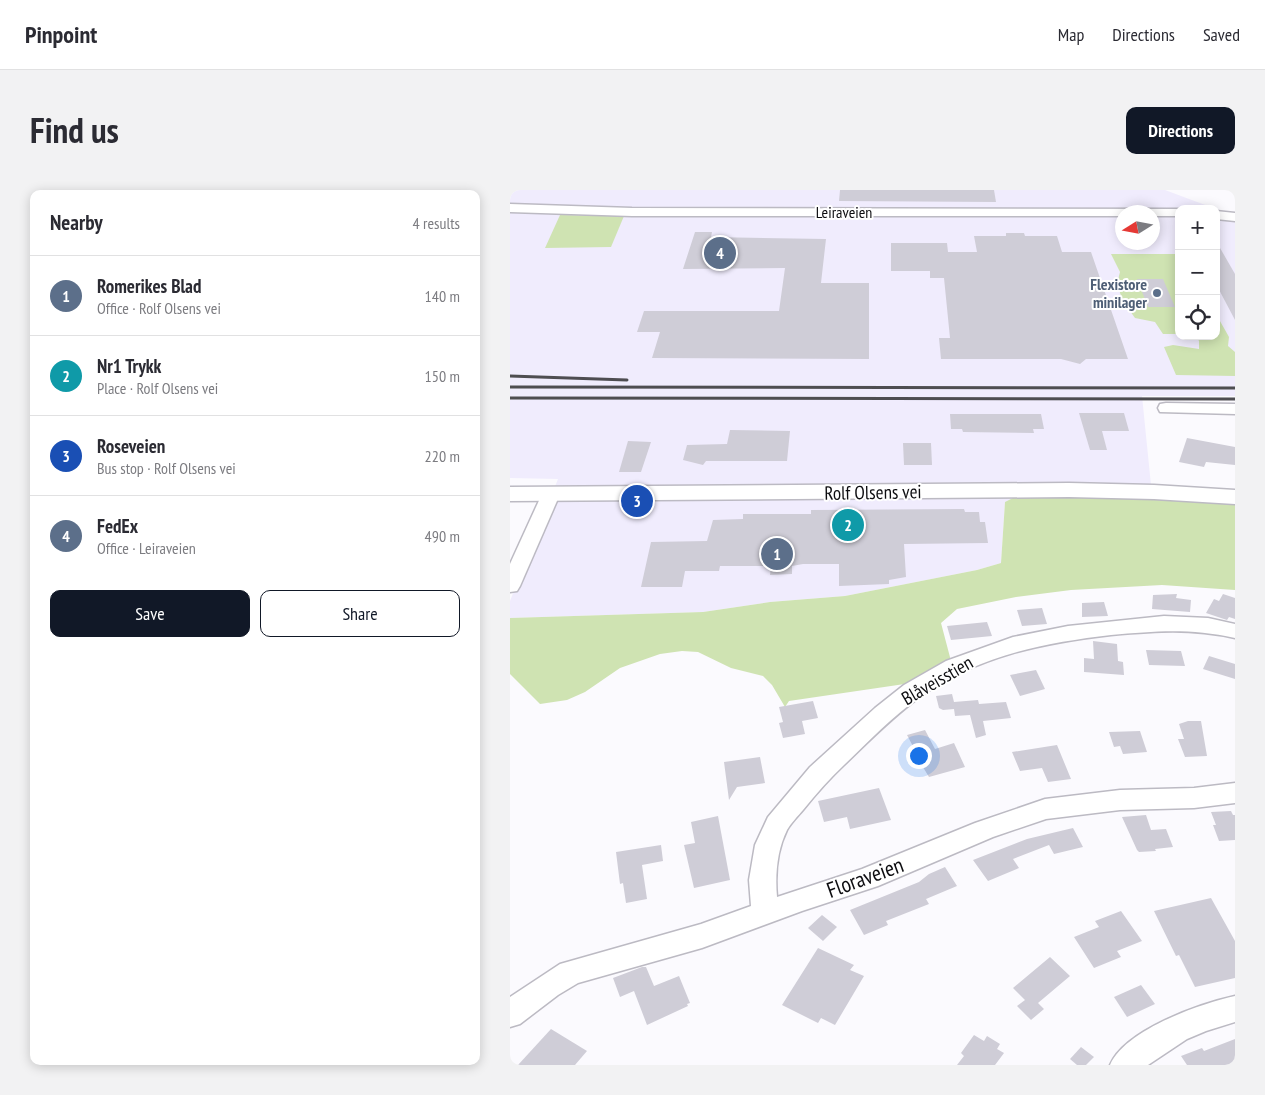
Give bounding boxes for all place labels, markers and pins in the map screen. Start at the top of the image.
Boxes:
pin: 4 [704,234,736,272]
place label: Flexistore minilager [1090,274,1147,312]
marker: Flexistore minilager [1151,287,1163,299]
pin: 3 [621,482,653,520]
pin: 2 [832,506,864,544]
pin: 1 [761,535,793,573]

